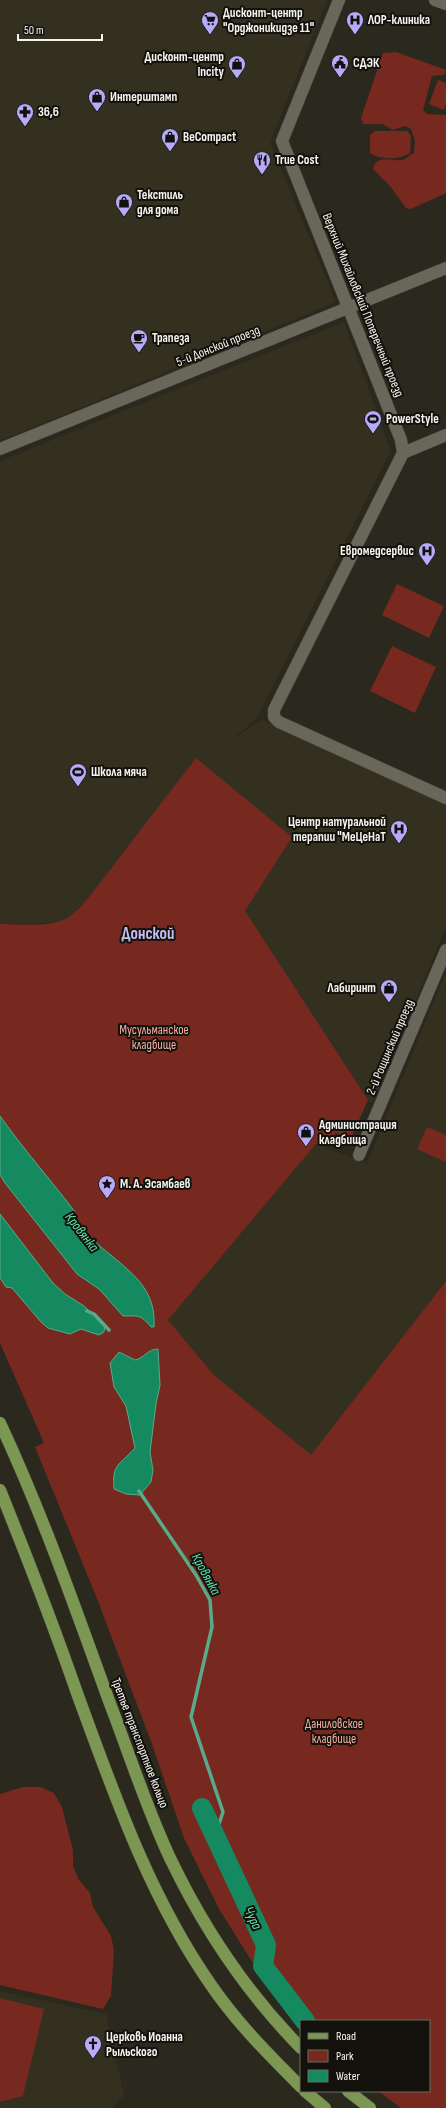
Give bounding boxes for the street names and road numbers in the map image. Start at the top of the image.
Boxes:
street label: Верхний Михайловский Поперечный проезд [319,211,407,399]
street label: 5-й Донской проезд [174,322,262,370]
street label: 2-й Рощинский проезд [363,997,417,1097]
street label: Третье транспортное кольцо [108,1676,172,1810]

